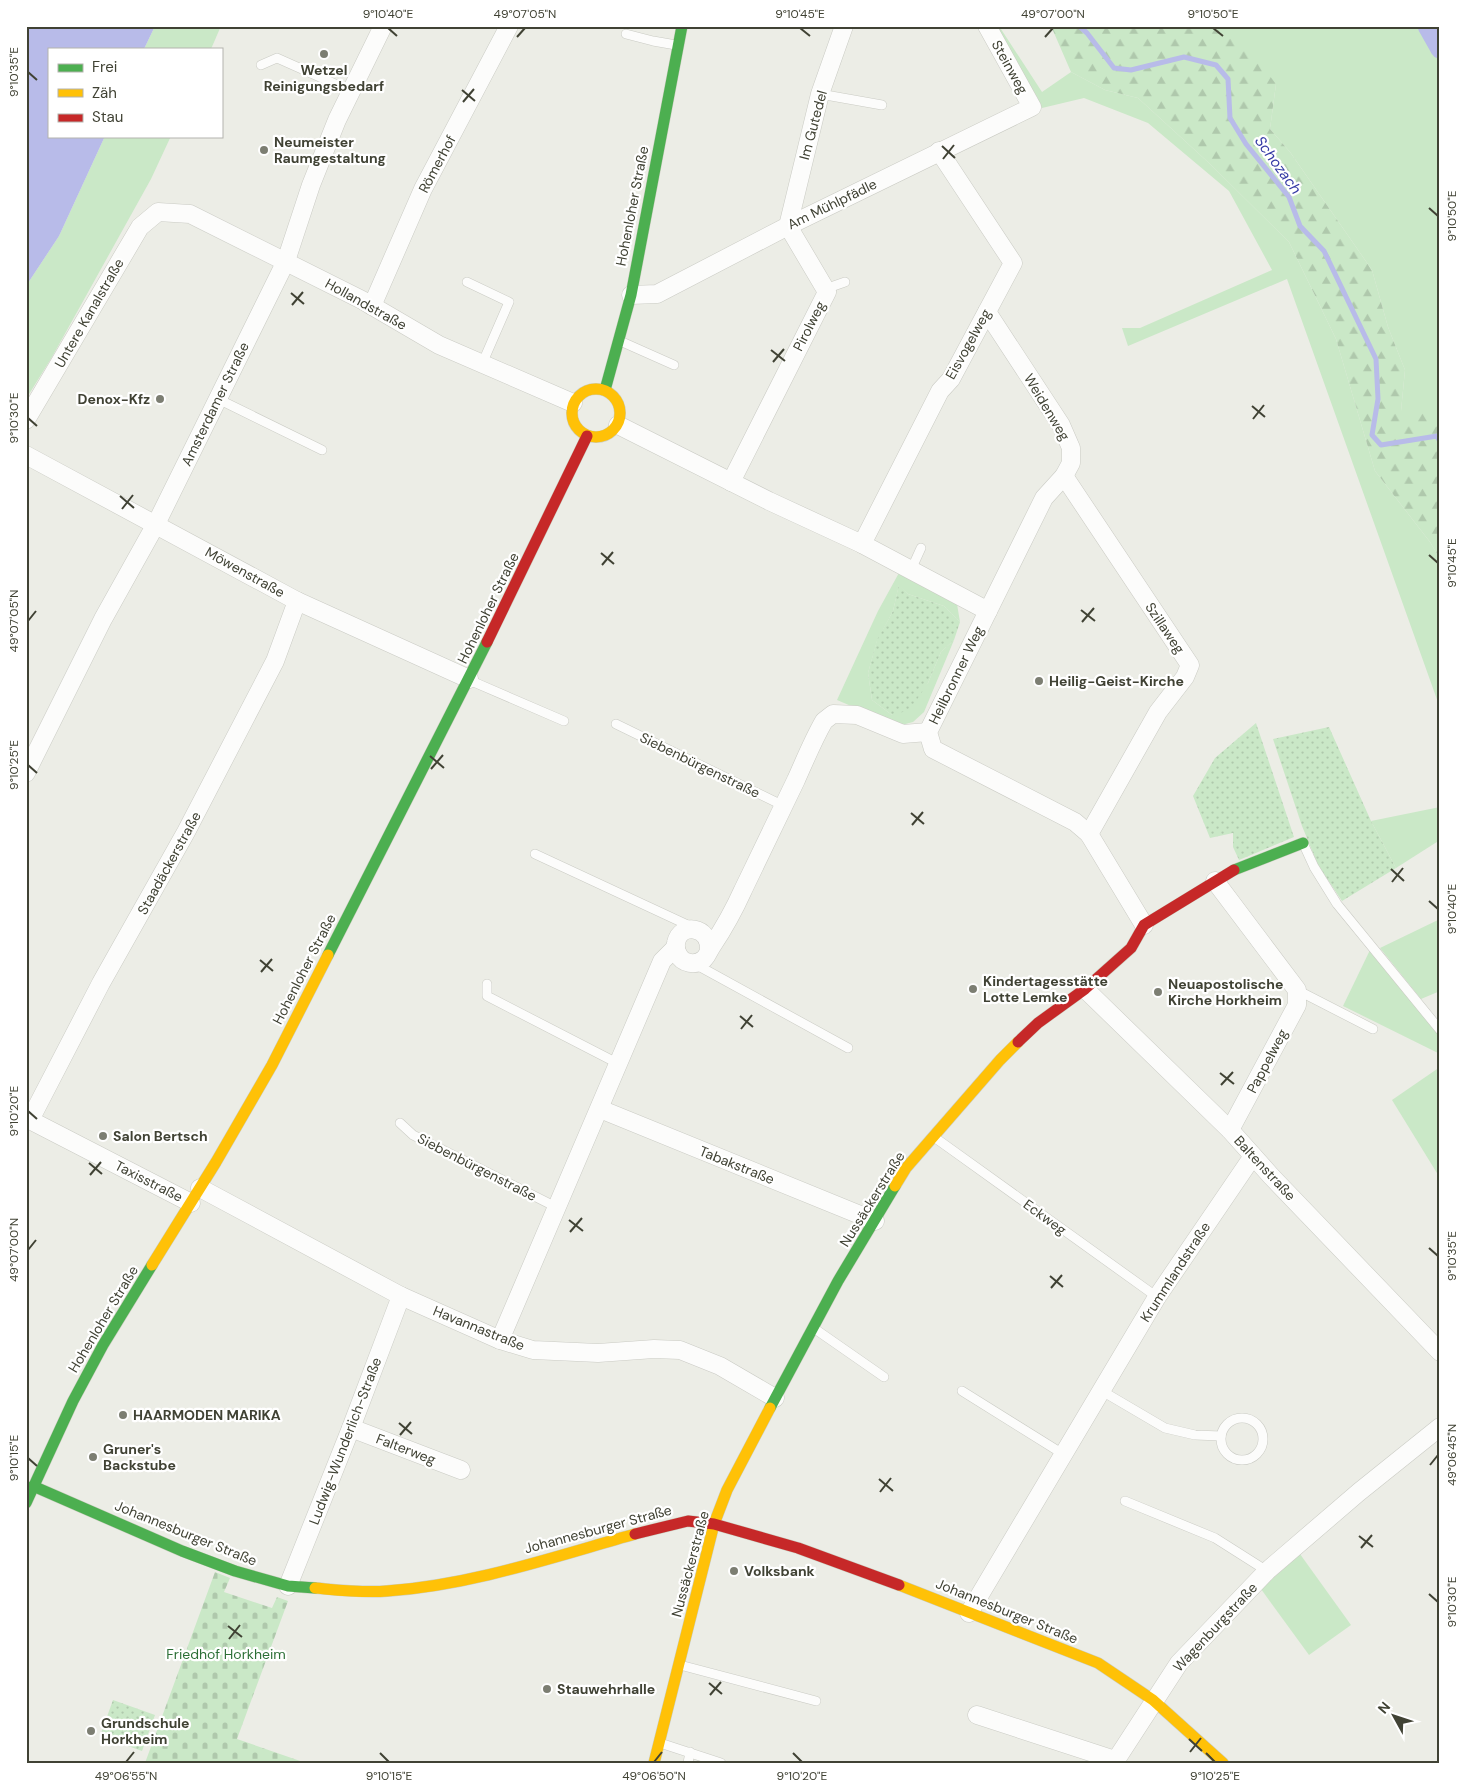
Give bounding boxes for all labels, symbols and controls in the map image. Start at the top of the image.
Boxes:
text: 9°10'40"E [363,6,414,22]
text: 49°07'05"N [494,6,556,22]
text: 9°10'45"E [775,6,825,22]
text: 49°07'00"N [1021,6,1085,22]
text: 9°10'50"E [1188,6,1239,22]
street label: Steinweg [988,37,1032,97]
text: 9°10'35"E [6,47,22,97]
legend [48,48,222,138]
marker: Wetzel Reinigungsbedarf [318,48,330,60]
text: Frei [92,57,117,77]
place label: Wetzel Reinigungsbedarf [264,61,384,95]
text: Zäh [92,83,117,103]
street label: Im Gutedel [795,88,831,162]
text: Stau [92,107,123,127]
street label: Römerhof [414,132,460,196]
water label: Schozach [1250,132,1306,198]
place label: Neumeister Raumgestaltung [274,133,386,167]
marker: Neumeister Raumgestaltung [258,144,270,156]
street label: Hohenloher Straße [612,145,652,267]
street label: Am Mühlpfädle [784,175,880,233]
text: 9°10'50"E [1444,190,1460,241]
street label: Untere Kanalstraße [50,255,128,371]
street label: Hollandstraße [322,274,410,334]
street label: Pirolweg [789,298,829,354]
street label: Eisvogelweg [941,305,995,382]
street label: Amsterdamer Straße [177,339,253,469]
street label: Weidenweg [1020,370,1074,444]
place label: Denox-Kfz [78,390,150,408]
text: 9°10'30"E [6,392,22,444]
marker: Denox-Kfz [154,393,166,405]
text: 9°10'45"E [1444,538,1460,588]
street label: Möwenstraße [202,543,288,601]
street label: Hohenloher Straße [453,549,523,667]
text: 49°07'05"N [6,590,22,652]
street label: Szillaweg [1141,599,1189,657]
street label: Heilbronner Weg [924,623,988,727]
place label: Heilig-Geist-Kirche [1049,672,1184,690]
marker: Heilig-Geist-Kirche [1033,675,1045,687]
street label: Siebenbürgenstraße [637,728,763,802]
text: 9°10'25"E [6,740,22,790]
street label: Staadäckerstraße [133,808,205,918]
text: 9°10'40"E [1444,883,1460,934]
street label: Hohenloher Straße [268,911,340,1027]
place label: Kindertagesstätte Lotte Lemke [983,972,1108,1006]
place label: Neuapostolische Kirche Horkheim [1168,975,1283,1009]
marker: Kindertagesstätte Lotte Lemke [967,983,979,995]
marker: Neuapostolische Kirche Horkheim [1152,986,1164,998]
street label: Pappelweg [1243,1026,1292,1096]
text: 9°10'20"E [6,1085,22,1136]
place label: Salon Bertsch [113,1127,208,1145]
street label: Siebenbürgenstraße [414,1129,540,1205]
marker: Salon Bertsch [97,1130,109,1142]
street label: Baltenstraße [1230,1132,1300,1204]
street label: Tabakstraße [697,1142,777,1188]
street label: Nussäckerstraße [835,1148,909,1250]
street label: Taxisstraße [112,1156,186,1206]
street label: Eckweg [1020,1195,1070,1239]
text: 49°07'00"N [6,1218,22,1282]
street label: Krummlandstraße [1136,1218,1214,1326]
text: 9°10'35"E [1444,1231,1460,1281]
street label: Hohenloher Straße [64,1262,142,1376]
street label: Havannastraße [431,1301,527,1355]
street label: Ludwig-Wunderlich-Straße [305,1355,385,1527]
place label: HAARMODEN MARIKA [133,1406,281,1424]
marker: HAARMODEN MARIKA [117,1409,129,1421]
text: 49°06'45"N [1444,1424,1460,1486]
street label: Falterweg [374,1429,438,1469]
text: 9°10'15"E [6,1434,22,1481]
place label: Gruner's Backstube [103,1440,176,1474]
marker: Gruner's Backstube [87,1451,99,1463]
street label: Johannesburger Straße [112,1496,260,1570]
street label: Johannesburger Straße [522,1501,674,1557]
street label: Nussäckerstraße [667,1509,713,1619]
place label: Volksbank [744,1562,815,1580]
marker: Volksbank [728,1565,740,1577]
street label: Johannesburger Straße [933,1574,1081,1648]
text: 9°10'30"E [1444,1576,1460,1628]
street label: Wagenburgstraße [1169,1579,1261,1675]
park label: Friedhof Horkheim [166,1645,286,1663]
place label: Stauwehrhalle [557,1680,655,1698]
marker: Stauwehrhalle [541,1683,553,1695]
north arrow [1368,1692,1418,1742]
text: N [1374,1698,1394,1717]
place label: Grundschule Horkheim [101,1714,189,1748]
marker: Grundschule Horkheim [85,1725,97,1737]
text: 49°06'55"N [95,1768,157,1784]
text: 9°10'15"E [366,1768,413,1784]
text: 49°06'50"N [622,1768,686,1784]
text: 9°10'20"E [777,1768,828,1784]
text: 9°10'25"E [1190,1768,1240,1784]

